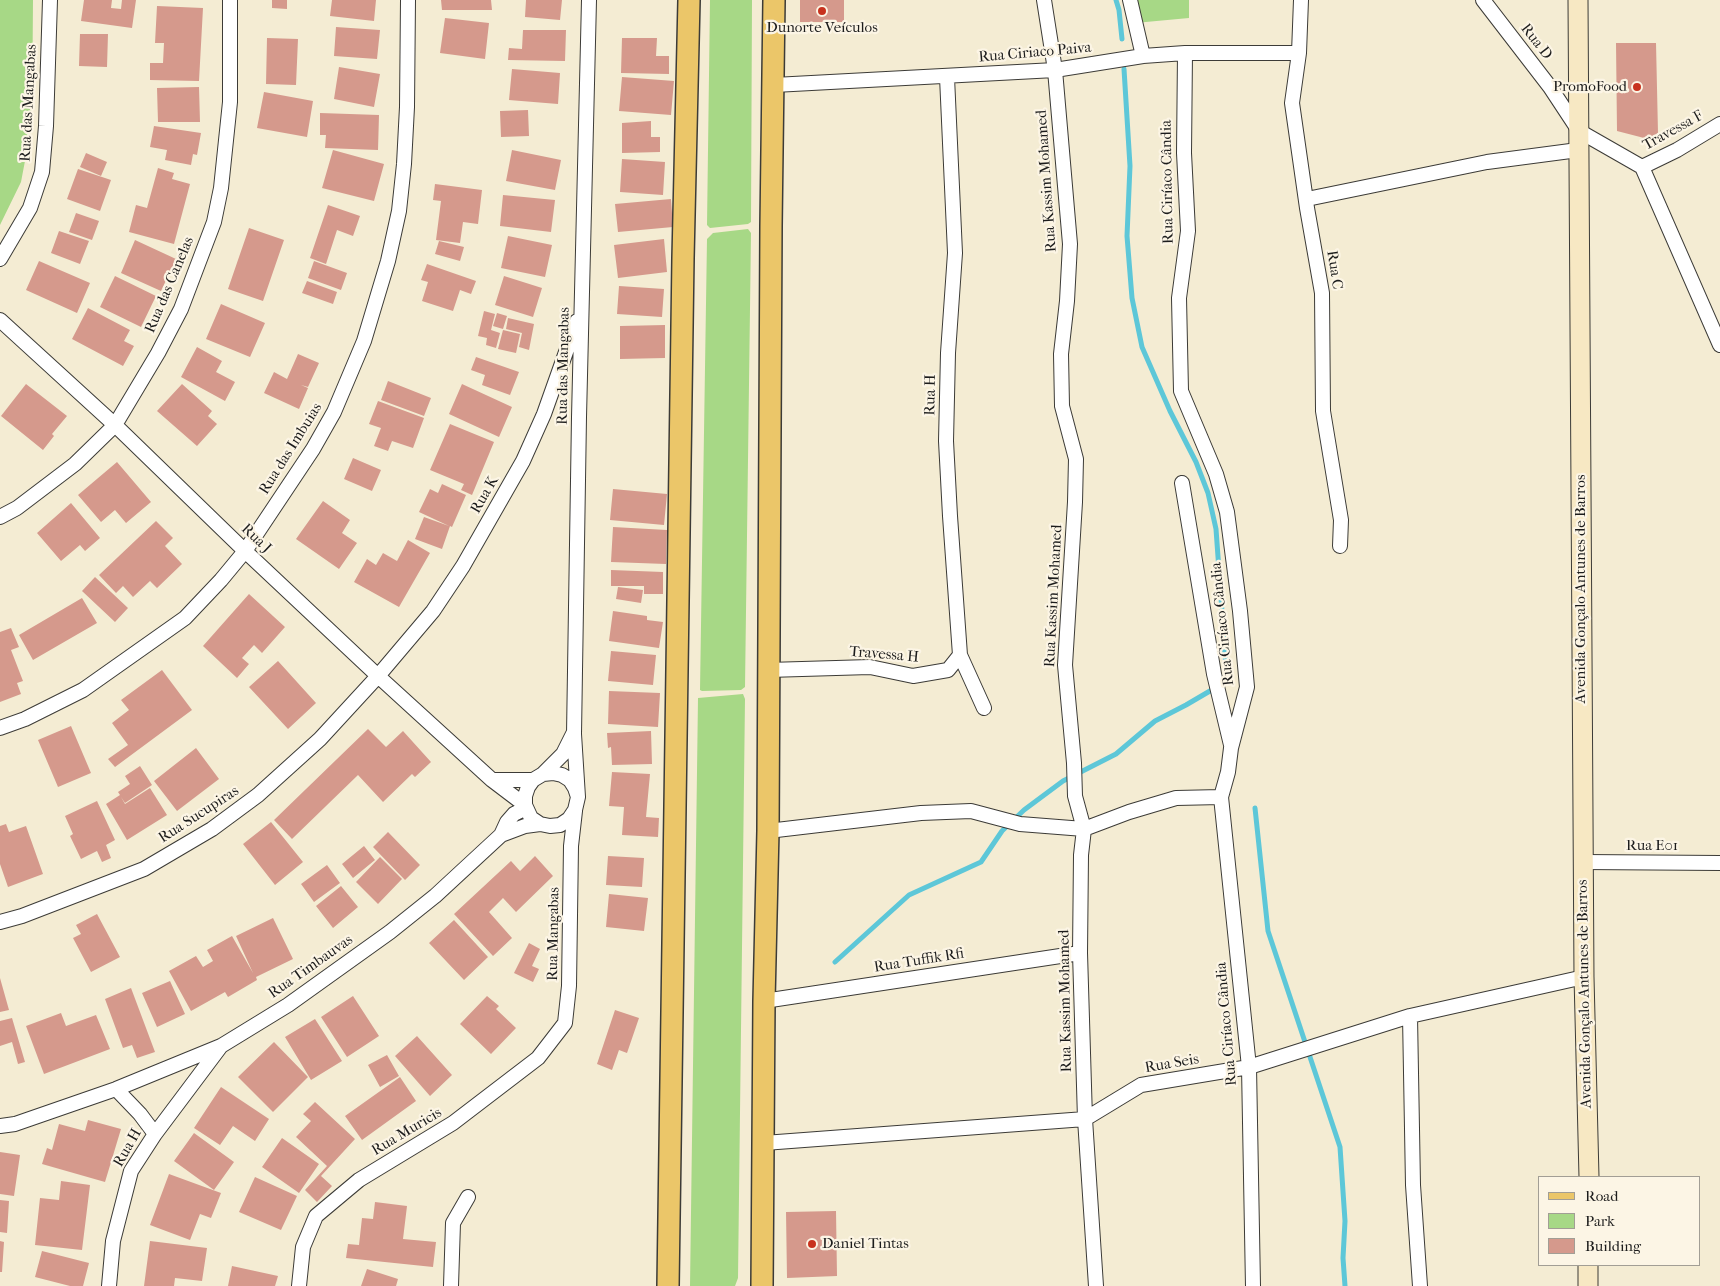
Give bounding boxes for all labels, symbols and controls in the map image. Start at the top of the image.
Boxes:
marker: Dunorte Veículos [816,5,828,17]
place label: Dunorte Veículos [766,19,878,37]
street label: Rua D [1516,20,1556,64]
street label: Rua Ciriaco Paiva [978,39,1092,67]
street label: Rua das Mangabas [17,44,41,162]
place label: PromoFood [1553,78,1627,96]
marker: PromoFood [1631,81,1643,93]
street label: Travessa F [1640,107,1706,155]
street label: Rua Kassim Mohamed [1033,109,1061,253]
street label: Rua Ciríaco Cândia [1158,120,1178,244]
street label: Rua das Canelas [142,234,198,336]
street label: Rua C [1322,249,1346,291]
street label: Rua das Mangabas [554,307,574,425]
street label: Rua H [922,374,940,416]
street label: Rua das Imbuias [256,400,326,498]
street label: Rua K [467,473,503,517]
street label: Avenida Gonçalo Antunes de Barros [1572,475,1590,703]
street label: Rua J [237,520,275,558]
street label: Rua Kassim Mohamed [1041,524,1067,668]
street label: Rua Ciríaco Cândia [1208,561,1238,687]
street label: Travessa H [848,643,920,667]
street label: Rua Sucupiras [156,782,242,848]
street label: Rua E01 [1626,837,1678,855]
street label: Avenida Gonçalo Antunes de Barros [1574,879,1596,1109]
street label: Rua Mangabas [544,887,564,981]
street label: Rua Kassim Mohamed [1056,929,1076,1073]
street label: Rua Timbauvas [265,931,357,1003]
street label: Rua Tuffik Rfi [873,945,965,977]
street label: Rua Ciríaco Cândia [1213,961,1241,1087]
street label: Rua Seis [1144,1050,1200,1078]
street label: Rua Muricis [369,1104,445,1160]
street label: Rua H [110,1126,146,1170]
legend [1538,1176,1700,1266]
text: Road [1585,1187,1618,1205]
text: Park [1585,1212,1615,1230]
place label: Daniel Tintas [822,1235,909,1253]
text: Building [1585,1237,1641,1255]
marker: Daniel Tintas [806,1238,818,1250]

